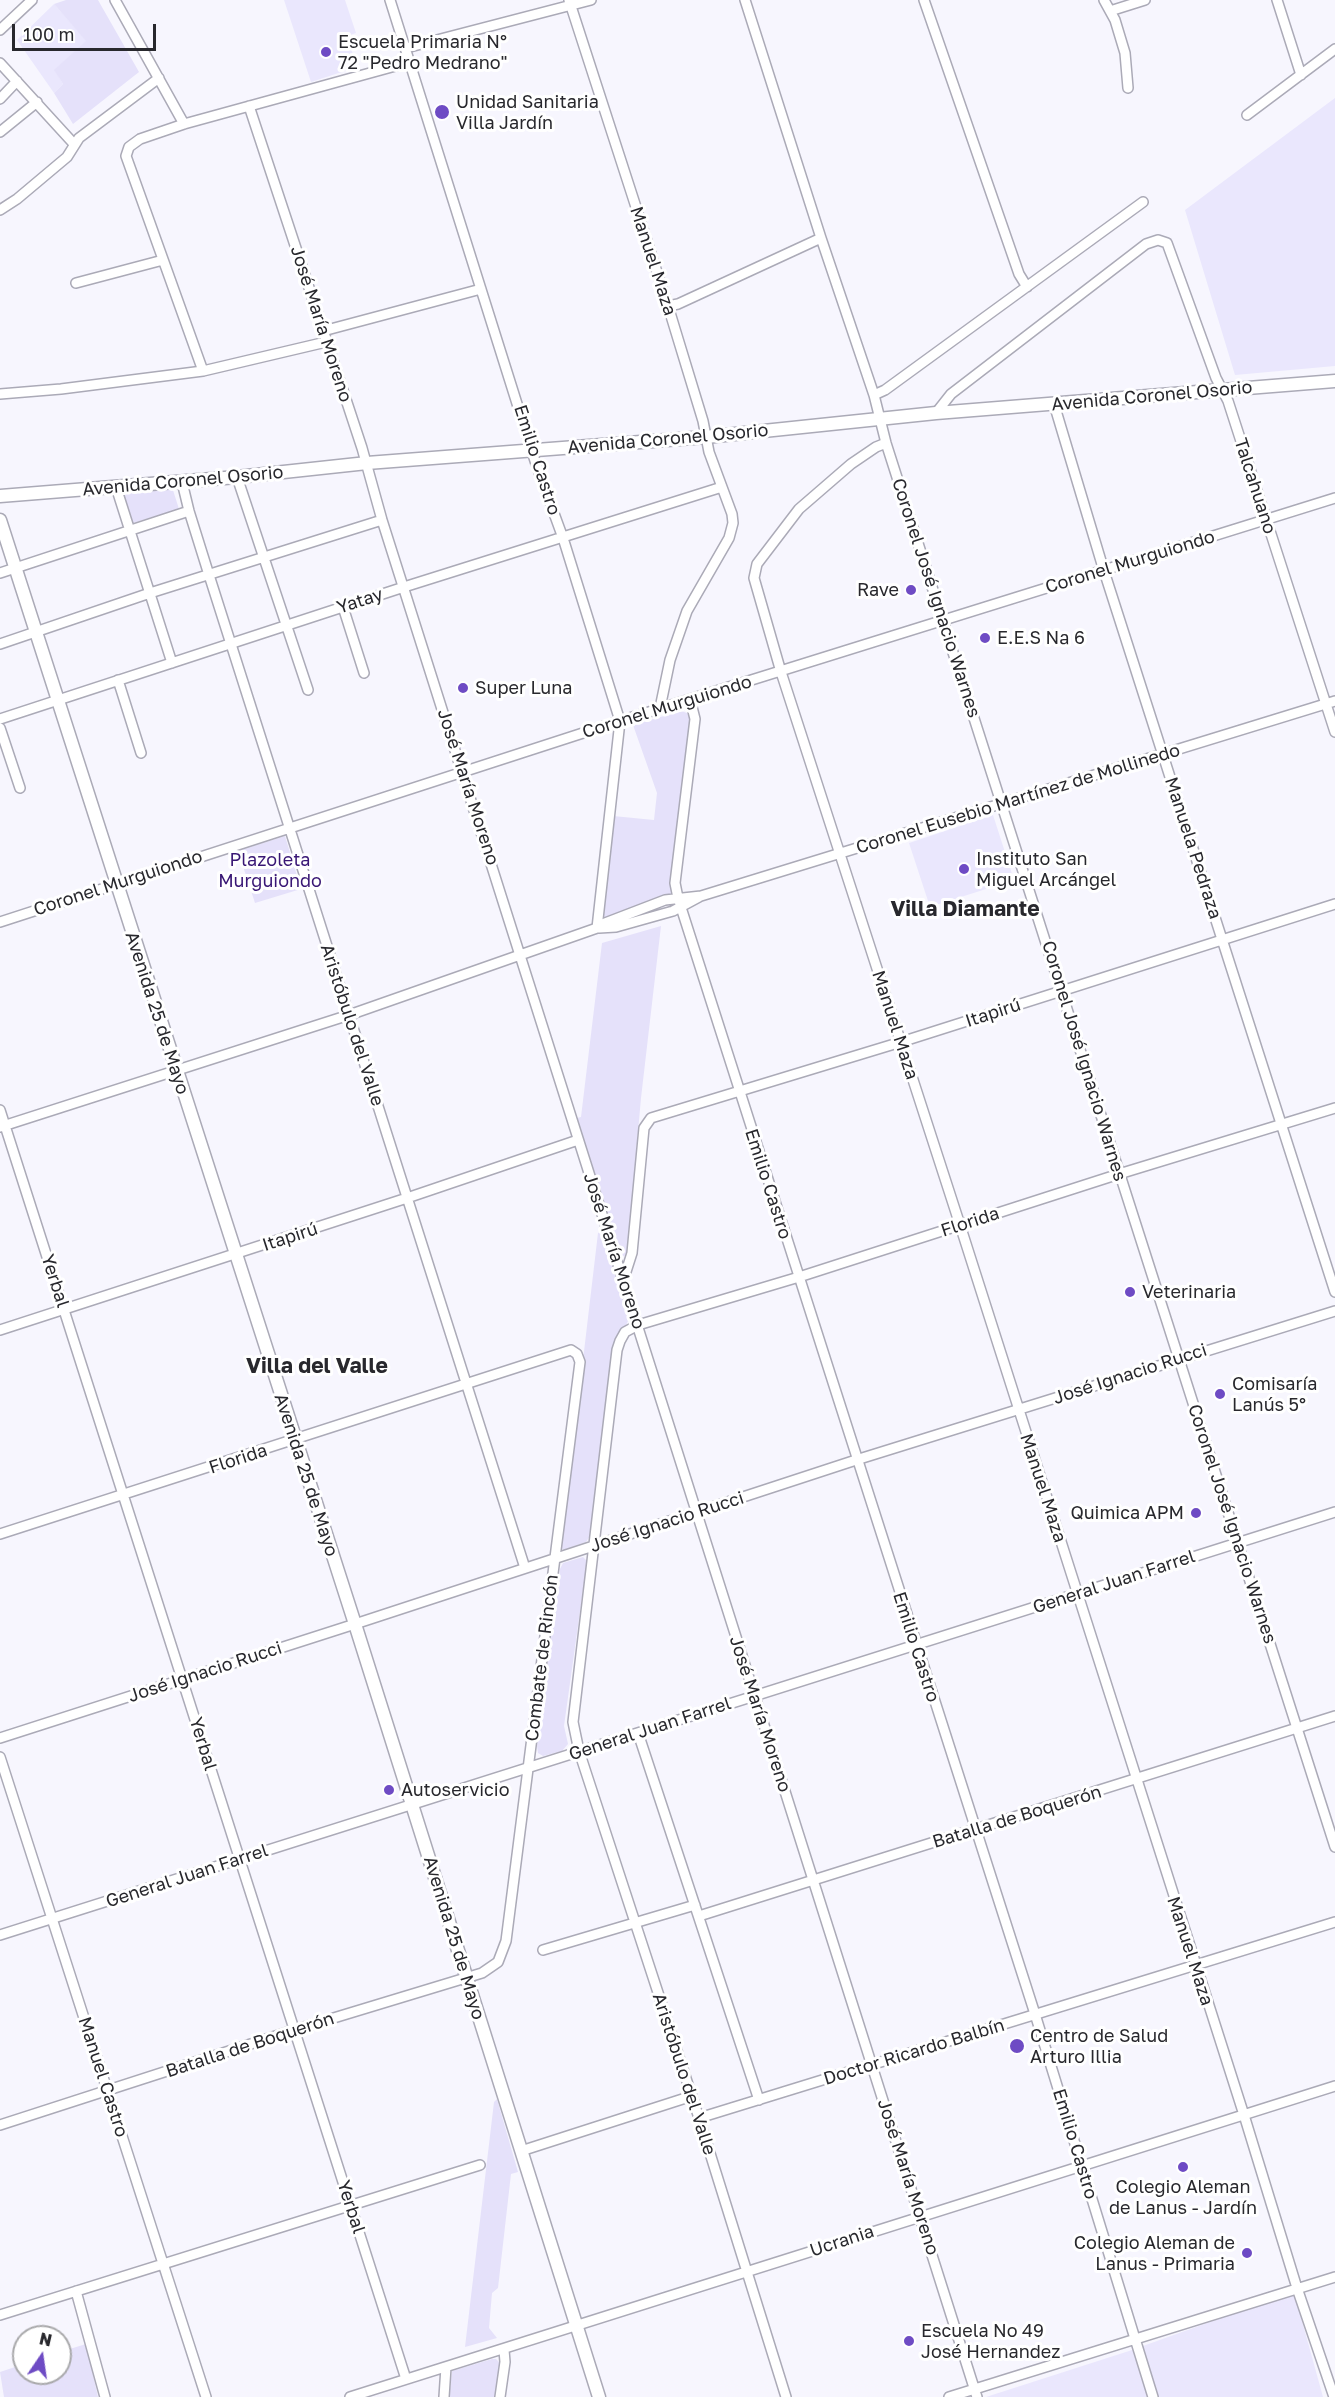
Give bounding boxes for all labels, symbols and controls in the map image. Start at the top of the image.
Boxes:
scale bar [15,12,159,50]
text: 100 m [23,23,74,45]
place label: Escuela Primaria N° 72 "Pedro Medrano" [338,31,507,74]
marker: Escuela Primaria N° 72 "Pedro Medrano" [319,45,333,59]
place label: Unidad Sanitaria Villa Jardín [456,91,599,134]
marker: Unidad Sanitaria Villa Jardín [433,103,451,121]
street label: Manuel Maza [625,204,681,318]
street label: José María Moreno [286,243,356,405]
street label: Avenida Coronel Osorio [1051,376,1253,416]
street label: Emilio Castro [509,402,565,518]
street label: Avenida Coronel Osorio [567,419,769,459]
street label: Talcahuano [1229,435,1281,537]
street label: Avenida Coronel Osorio [82,461,284,501]
street label: Coronel José Ignacio Warnes [887,476,985,720]
street label: Coronel Murguiondo [1043,526,1217,598]
place label: Rave [857,579,899,601]
street label: Yatay [334,583,386,619]
marker: Rave [904,583,918,597]
place label: E.E.S Nª 6 [997,627,1085,649]
marker: E.E.S Nª 6 [978,631,992,645]
street label: Coronel Murguiondo [580,671,754,743]
place label: Super Luna [475,677,572,699]
marker: Super Luna [456,681,470,695]
street label: José María Moreno [433,706,503,868]
street label: Coronel Eusebio Martínez de Mollinedo [853,739,1183,859]
street label: Manuela Pedraza [1160,774,1226,922]
street label: Coronel Murguiondo [31,846,205,920]
place label: Instituto San Miguel Arcángel [976,848,1116,890]
park label: Plazoleta Murguiondo [218,849,322,892]
marker: Instituto San Miguel Arcángel [957,862,971,876]
district label: Villa Diamante [890,896,1040,922]
street label: Avenida 25 de Mayo [120,929,194,1097]
street label: Coronel José Ignacio Warnes [1037,938,1131,1184]
street label: Aristóbulo del Valle [316,941,388,1109]
street label: Manuel Maza [867,968,923,1082]
street label: Itapirú [963,994,1023,1032]
street label: Emilio Castro [740,1126,796,1242]
street label: José María Moreno [579,1170,649,1332]
street label: Florida [938,1202,1002,1242]
street label: Itapirú [260,1218,320,1256]
street label: Yerbal [36,1252,74,1310]
place label: Veterinaria [1142,1281,1236,1303]
marker: Veterinaria [1123,1285,1137,1299]
street label: José Ignacio Rucci [1050,1339,1210,1409]
district label: Villa del Valle [246,1353,388,1379]
place label: Comisaría Lanús 5° [1232,1373,1318,1416]
marker: Comisaría Lanús 5° [1213,1387,1227,1401]
street label: Avenida 25 de Mayo [269,1391,343,1559]
street label: Coronel José Ignacio Warnes [1183,1402,1281,1646]
street label: Manuel Maza [1015,1431,1071,1545]
street label: Florida [206,1439,270,1479]
street label: José Ignacio Rucci [587,1487,747,1557]
place label: Quimica APM [1070,1502,1184,1524]
marker: Quimica APM [1189,1506,1203,1520]
street label: General Juan Farrel [1030,1546,1198,1618]
street label: Combate de Rincón [521,1573,563,1743]
street label: Emilio Castro [888,1589,944,1705]
street label: José María Moreno [725,1633,795,1795]
street label: José Ignacio Rucci [125,1637,285,1707]
street label: General Juan Farrel [566,1693,734,1765]
street label: Yerbal [185,1715,221,1773]
place label: Autoservicio [401,1779,509,1801]
street label: Batalla de Boquerón [930,1781,1104,1853]
marker: Autoservicio [382,1783,396,1797]
street label: General Juan Farrel [103,1840,271,1912]
street label: Avenida 25 de Mayo [419,1854,489,2022]
street label: Manuel Maza [1162,1894,1218,2008]
street label: Aristóbulo del Valle [648,1990,720,2158]
street label: Batalla de Boquerón [163,2008,337,2082]
street label: Manuel Castro [73,2014,133,2140]
street label: Doctor Ricardo Balbín [821,2014,1007,2090]
place label: Centro de Salud Arturo Illia [1030,2025,1168,2068]
marker: Centro de Salud Arturo Illia [1008,2037,1026,2055]
street label: Emilio Castro [1048,2086,1102,2202]
street label: José María Moreno [873,2096,943,2258]
marker: Colegio Aleman de Lanus - Jardín [1176,2160,1190,2174]
place label: Colegio Aleman de Lanus - Jardín [1109,2176,1257,2218]
street label: Yerbal [332,2178,370,2236]
street label: Ucrania [807,2221,877,2261]
place label: Colegio Aleman de Lanus - Primaria [1074,2232,1235,2274]
marker: Colegio Aleman de Lanus - Primaria [1240,2246,1254,2260]
place label: Escuela No 49 José Hernandez [921,2320,1060,2362]
north arrow [12,2325,72,2385]
text: N [37,2328,54,2351]
marker: Escuela No 49 José Hernandez [902,2334,916,2348]

